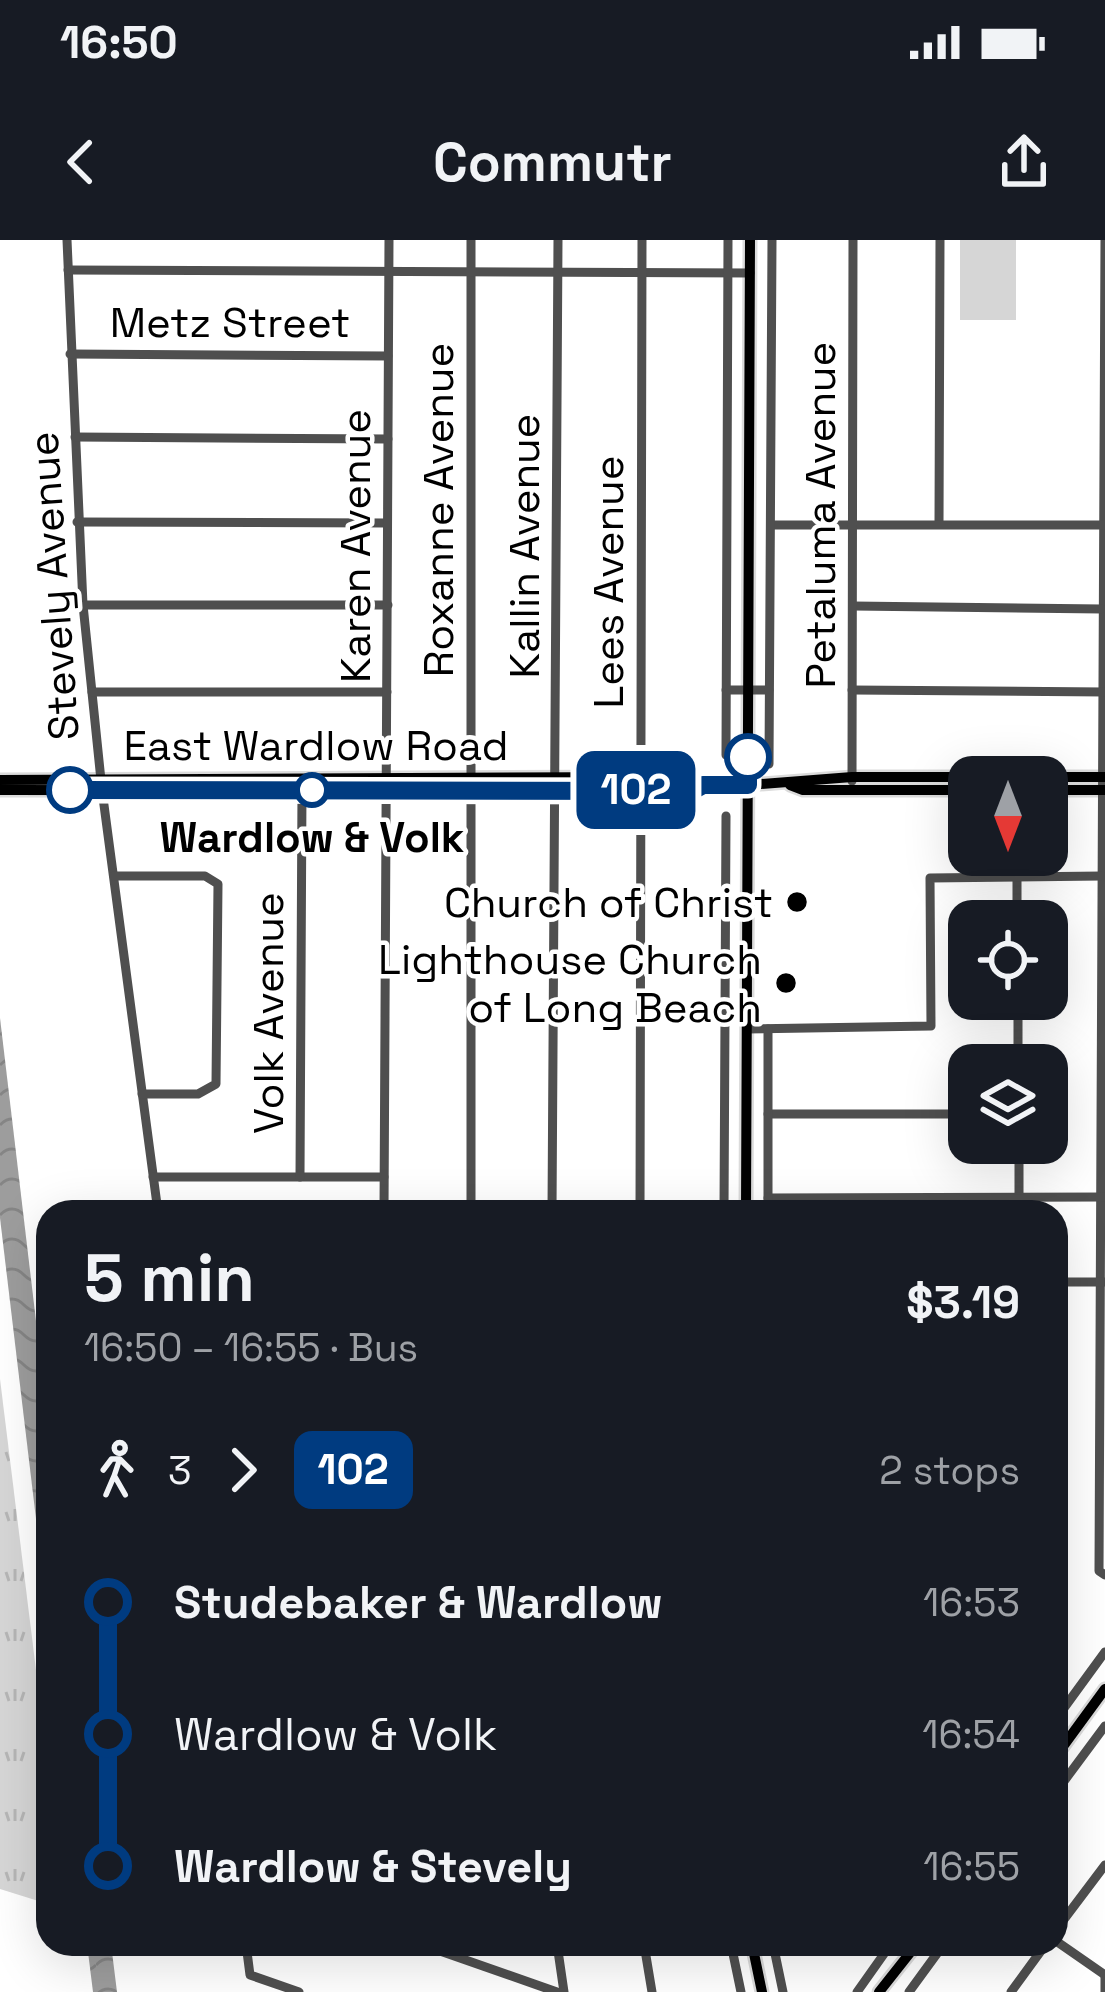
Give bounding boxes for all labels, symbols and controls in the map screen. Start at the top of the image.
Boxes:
text: 16:50 [60,14,178,71]
text: Commutr [433,128,672,197]
icon: back [48,129,114,195]
icon: share [991,129,1057,195]
street label: Metz Street [110,296,350,349]
street label: Petaluma Avenue [794,342,847,688]
street label: Roxanne Avenue [412,343,465,677]
street label: Karen Avenue [329,409,382,683]
street label: Kallin Avenue [498,414,551,678]
street label: Stevely Avenue [16,430,91,742]
street label: Lees Avenue [582,455,635,709]
street label: East Wardlow Road [123,719,509,772]
unlabelled marker [726,735,770,779]
line badge: 102 [567,751,705,829]
north arrow [948,756,1068,876]
map controls [948,756,1068,1164]
text: 102 [600,763,672,816]
unlabelled marker [48,768,92,812]
marker: Wardlow & Volk [296,774,328,806]
place label: Wardlow & Volk [159,811,465,864]
place label: Church of Christ [444,876,773,929]
marker: Church of Christ [784,889,810,915]
street label: Volk Avenue [242,892,295,1134]
button: locate [948,900,1068,1020]
place label: Lighthouse Church of Long Beach [378,933,762,1034]
marker: Lighthouse Church of Long Beach [773,970,799,996]
button: layers [948,1044,1068,1164]
text: 5 min [84,1236,255,1320]
text: $3.19 [906,1274,1020,1331]
text: 16:50 – 16:55 · Bus [84,1323,418,1372]
icon: walk [84,1437,150,1503]
icon: forward [210,1437,276,1503]
text: 102 [318,1443,389,1496]
text: 3 [168,1446,192,1495]
text: 2 stops [879,1446,1020,1495]
text: Studebaker & Wardlow [174,1574,662,1631]
text: 16:53 [923,1578,1020,1627]
text: Wardlow & Volk [174,1706,497,1763]
text: 16:54 [922,1710,1020,1759]
text: Wardlow & Stevely [174,1838,572,1895]
text: 16:55 [923,1842,1020,1891]

